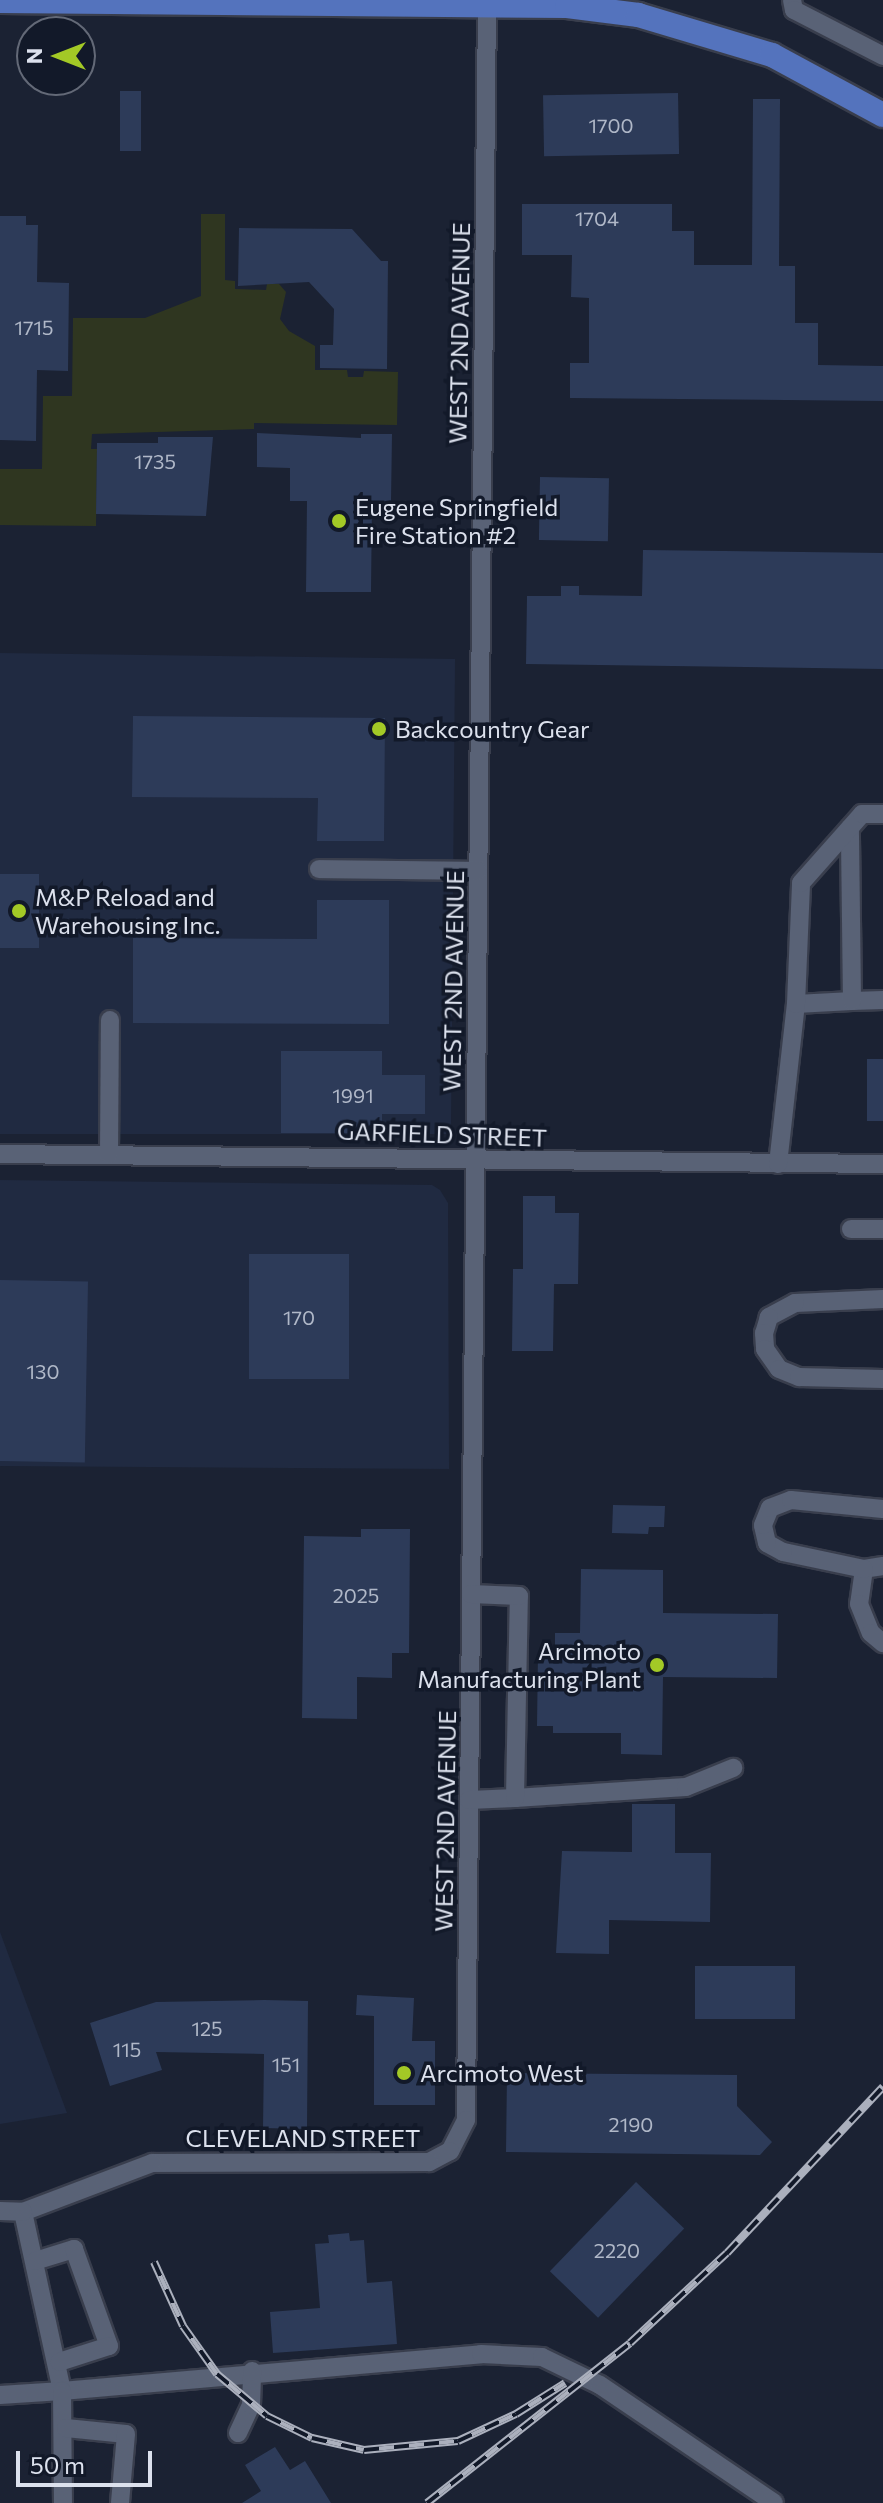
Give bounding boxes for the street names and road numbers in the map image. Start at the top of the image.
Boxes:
street label: WEST 2ND AVENUE [443,222,475,444]
street label: WEST 2ND AVENUE [437,870,469,1092]
street label: GARFIELD STREET [337,1116,547,1152]
street label: WEST 2ND AVENUE [429,1710,461,1932]
street label: CLEVELAND STREET [186,2124,420,2152]

